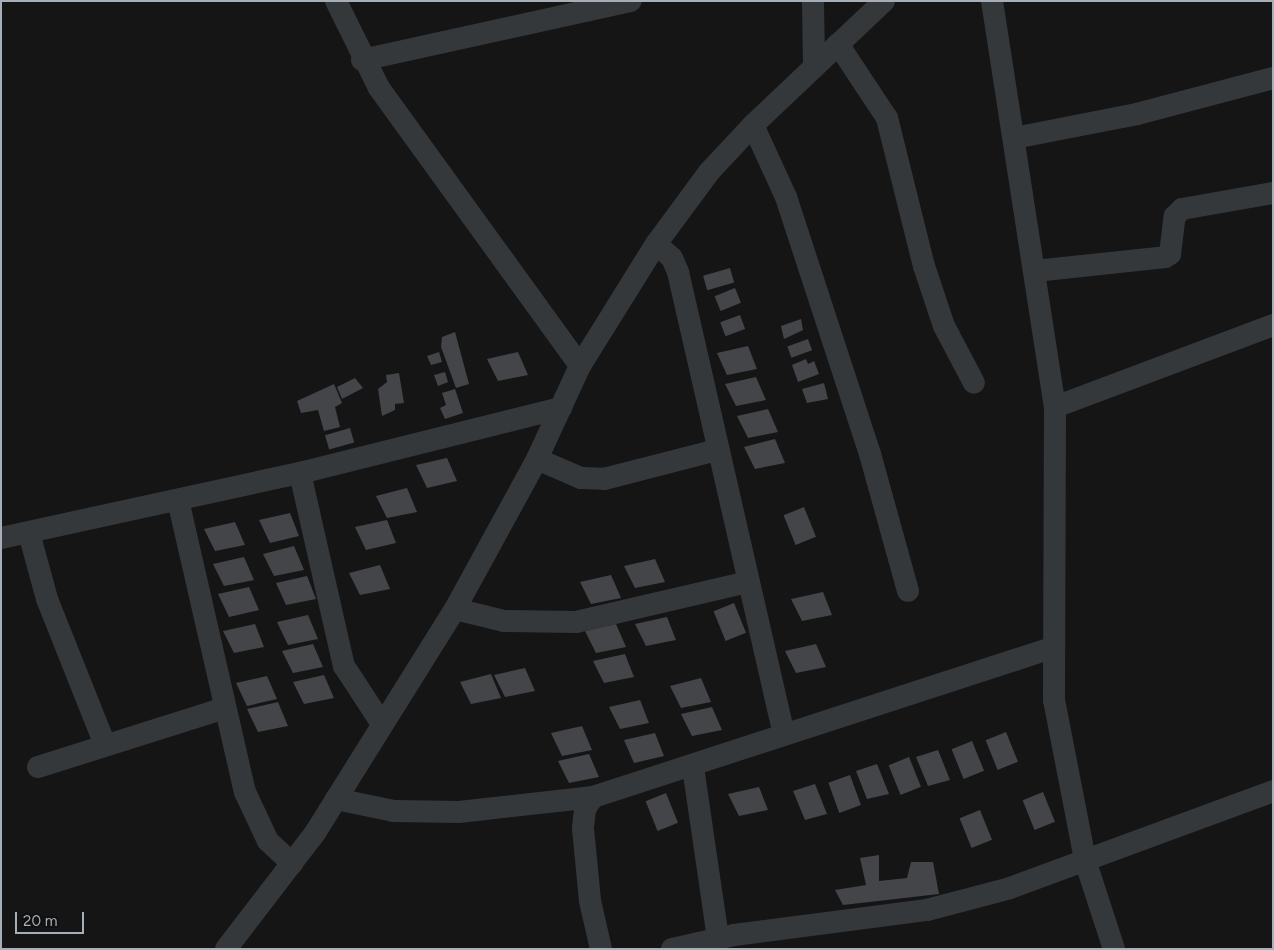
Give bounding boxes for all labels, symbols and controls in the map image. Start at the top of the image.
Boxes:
scale bar [18,902,86,934]
text: 20 m [23,912,57,930]

